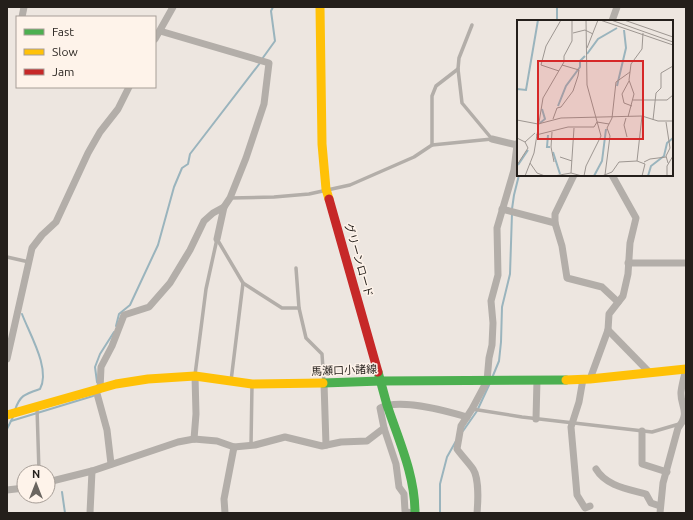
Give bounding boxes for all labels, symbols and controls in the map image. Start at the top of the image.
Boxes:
legend [16,16,156,88]
inset map [517,20,673,176]
text: Fast [52,25,74,38]
text: Slow [52,45,78,58]
text: Jam [52,65,74,78]
street label: グリーンロード [343,222,375,298]
street label: 馬瀬口小諸線 [311,363,377,377]
north arrow [16,464,56,504]
text: N [32,468,40,480]

